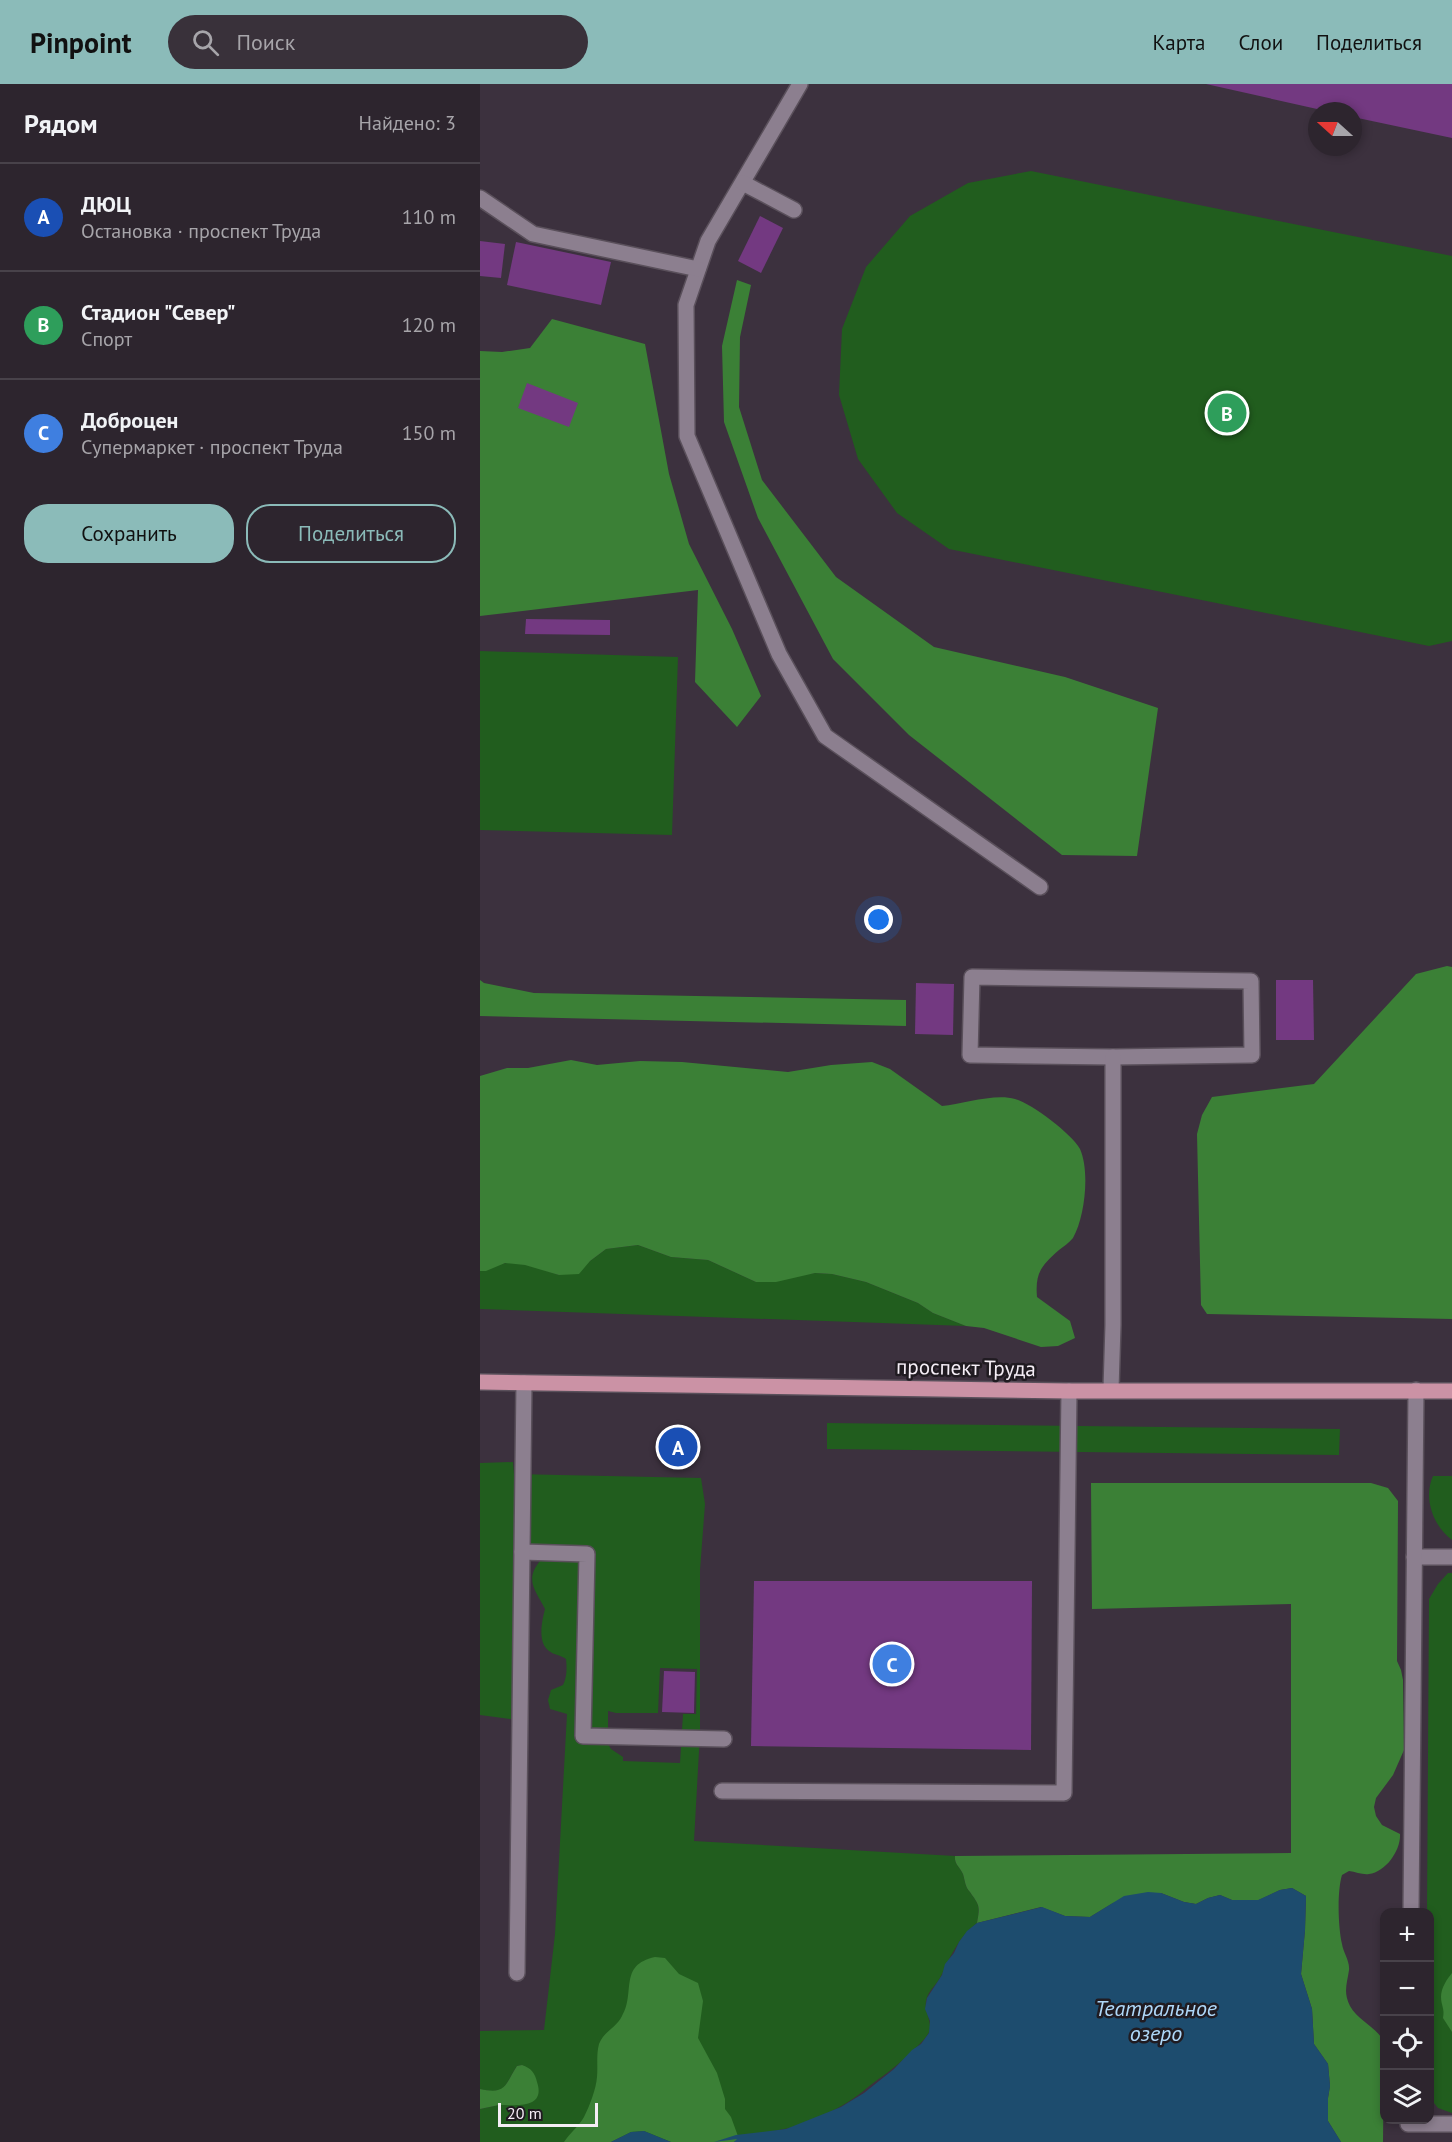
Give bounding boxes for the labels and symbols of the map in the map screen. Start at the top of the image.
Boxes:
north arrow [1308,102,1362,156]
pin: B [1208,390,1246,436]
your location [864,905,893,934]
street label: проспект Труда [896,1353,1036,1382]
pin: A [658,1424,698,1470]
pin: C [872,1642,912,1686]
water label: Театральное озеро [1095,1994,1218,2047]
scale bar [498,2100,598,2128]

